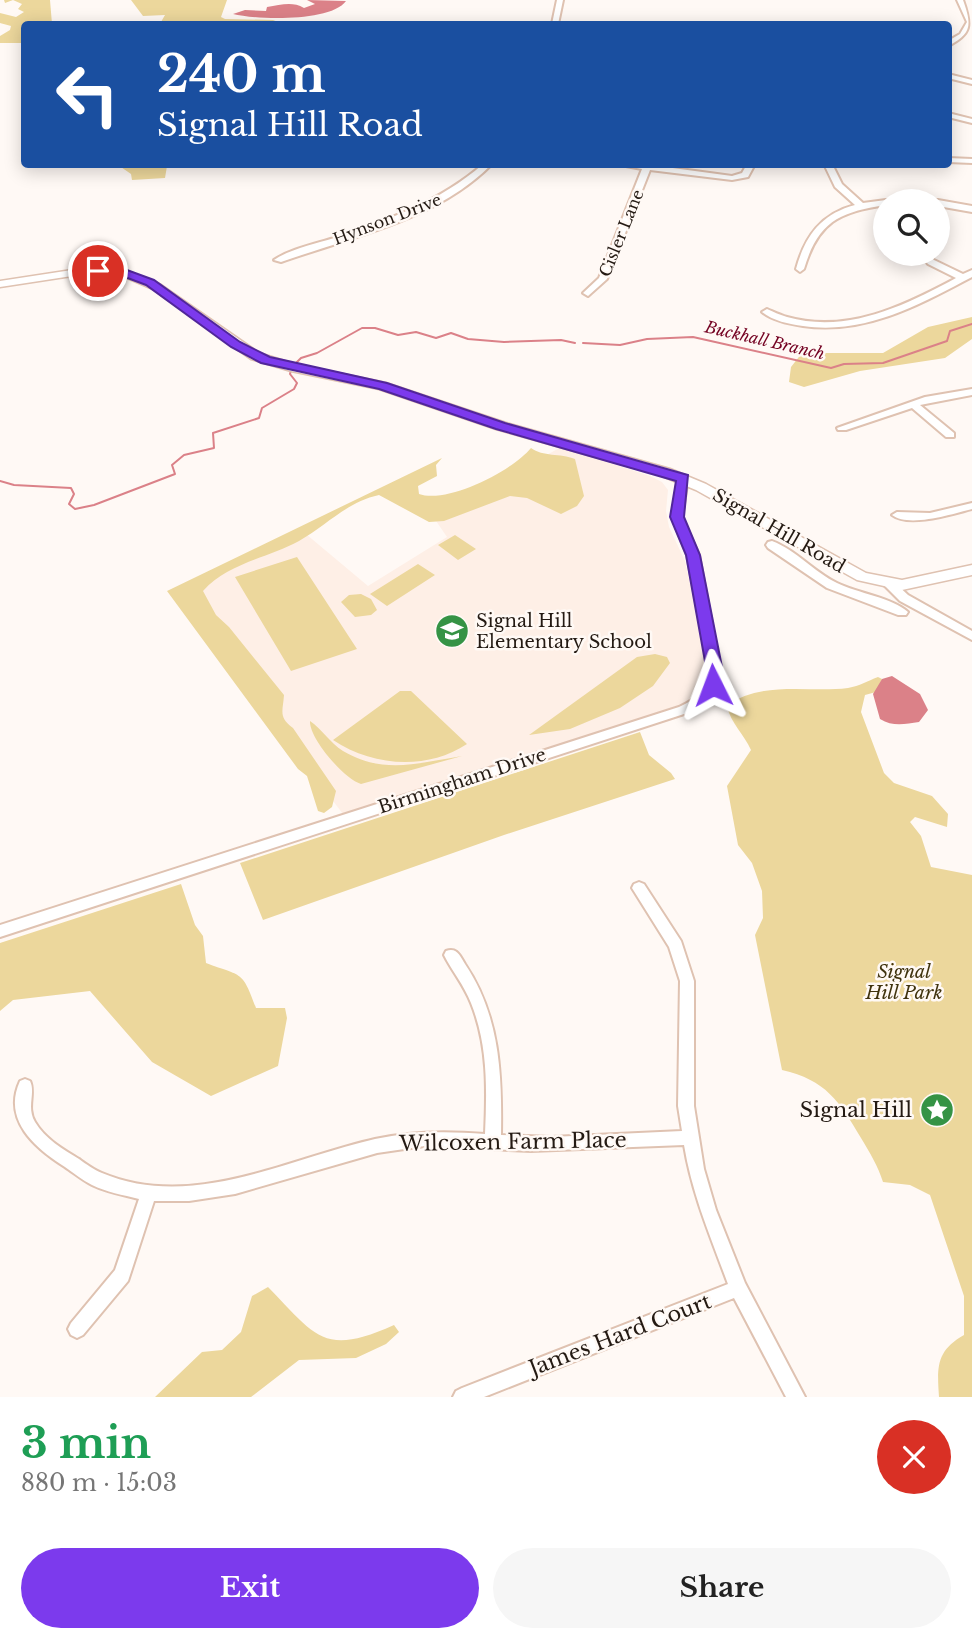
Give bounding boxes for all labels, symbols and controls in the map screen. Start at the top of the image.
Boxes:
text: 240 m [157,44,326,105]
icon: left [42,49,133,140]
text: Signal Hill Road [157,105,423,145]
street label: Cisler Lane [594,186,648,280]
street label: Hynson Drive [330,189,444,249]
map controls [873,189,950,266]
button: search [873,189,950,266]
pin [68,241,128,301]
icon: arrive [79,252,117,290]
water label: Buckhall Branch [702,316,827,363]
street label: Signal Hill Road [709,484,849,578]
place label: Signal Hill Elementary School [476,610,652,653]
school or university icon: Signal Hill Elementary School [433,612,471,650]
position arrow [676,648,750,722]
street label: Birmingham Drive [375,743,549,819]
park label: Signal Hill Park [865,961,942,1004]
place icon: Signal Hill [918,1091,956,1129]
place label: Signal Hill [800,1097,912,1123]
street label: Wilcoxen Farm Place [398,1127,627,1157]
street label: James Hard Court [522,1288,715,1383]
text: 3 min [21,1417,151,1469]
button: close [877,1420,951,1494]
text: 880 m · 15:03 [21,1469,177,1497]
button: Exit [21,1548,479,1628]
button: Share [493,1548,951,1628]

